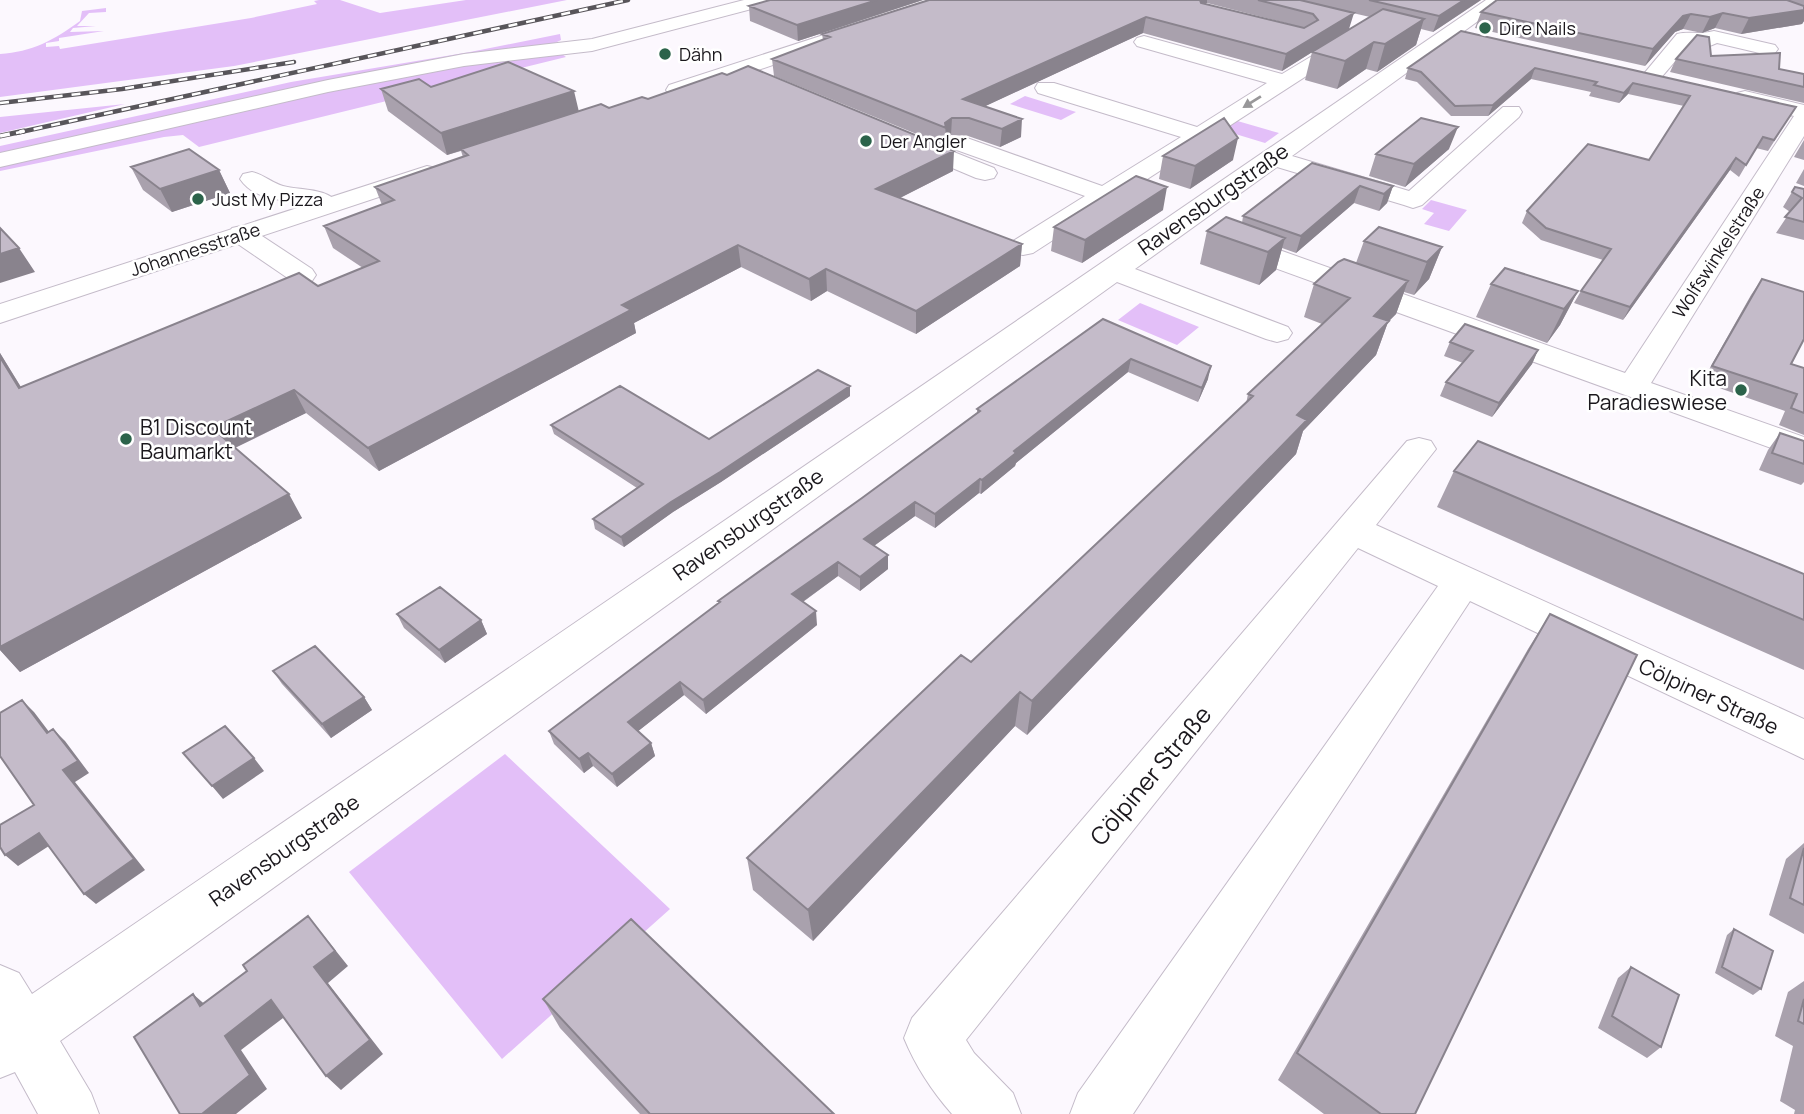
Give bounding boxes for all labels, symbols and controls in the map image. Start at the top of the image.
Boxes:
place label: Dire Nails [1499,16,1576,40]
marker: Dire Nails [1477,20,1493,36]
place label: Dähn [679,42,722,66]
marker: Dähn [657,46,673,62]
one-way arrow [1242,95,1262,108]
place label: Der Angler [880,129,967,153]
marker: Der Angler [858,133,874,149]
street label: Ravensburgstraße [1132,137,1294,261]
street label: Wolfswinkelstraße [1666,182,1770,322]
place label: Just My Pizza [212,187,323,211]
marker: Just My Pizza [190,191,206,207]
street label: Johannesstraße [127,217,263,281]
place label: Kita Paradieswiese [1588,364,1727,416]
marker: Kita Paradieswiese [1733,382,1749,398]
place label: B1 Discount Baumarkt [140,413,252,465]
marker: B1 Discount Baumarkt [118,431,134,447]
street label: Ravensburgstraße [667,462,829,586]
street label: Cölpiner Straße [1635,651,1783,741]
street label: Cölpiner Straße [1082,698,1218,852]
street label: Ravensburgstraße [203,788,365,912]

